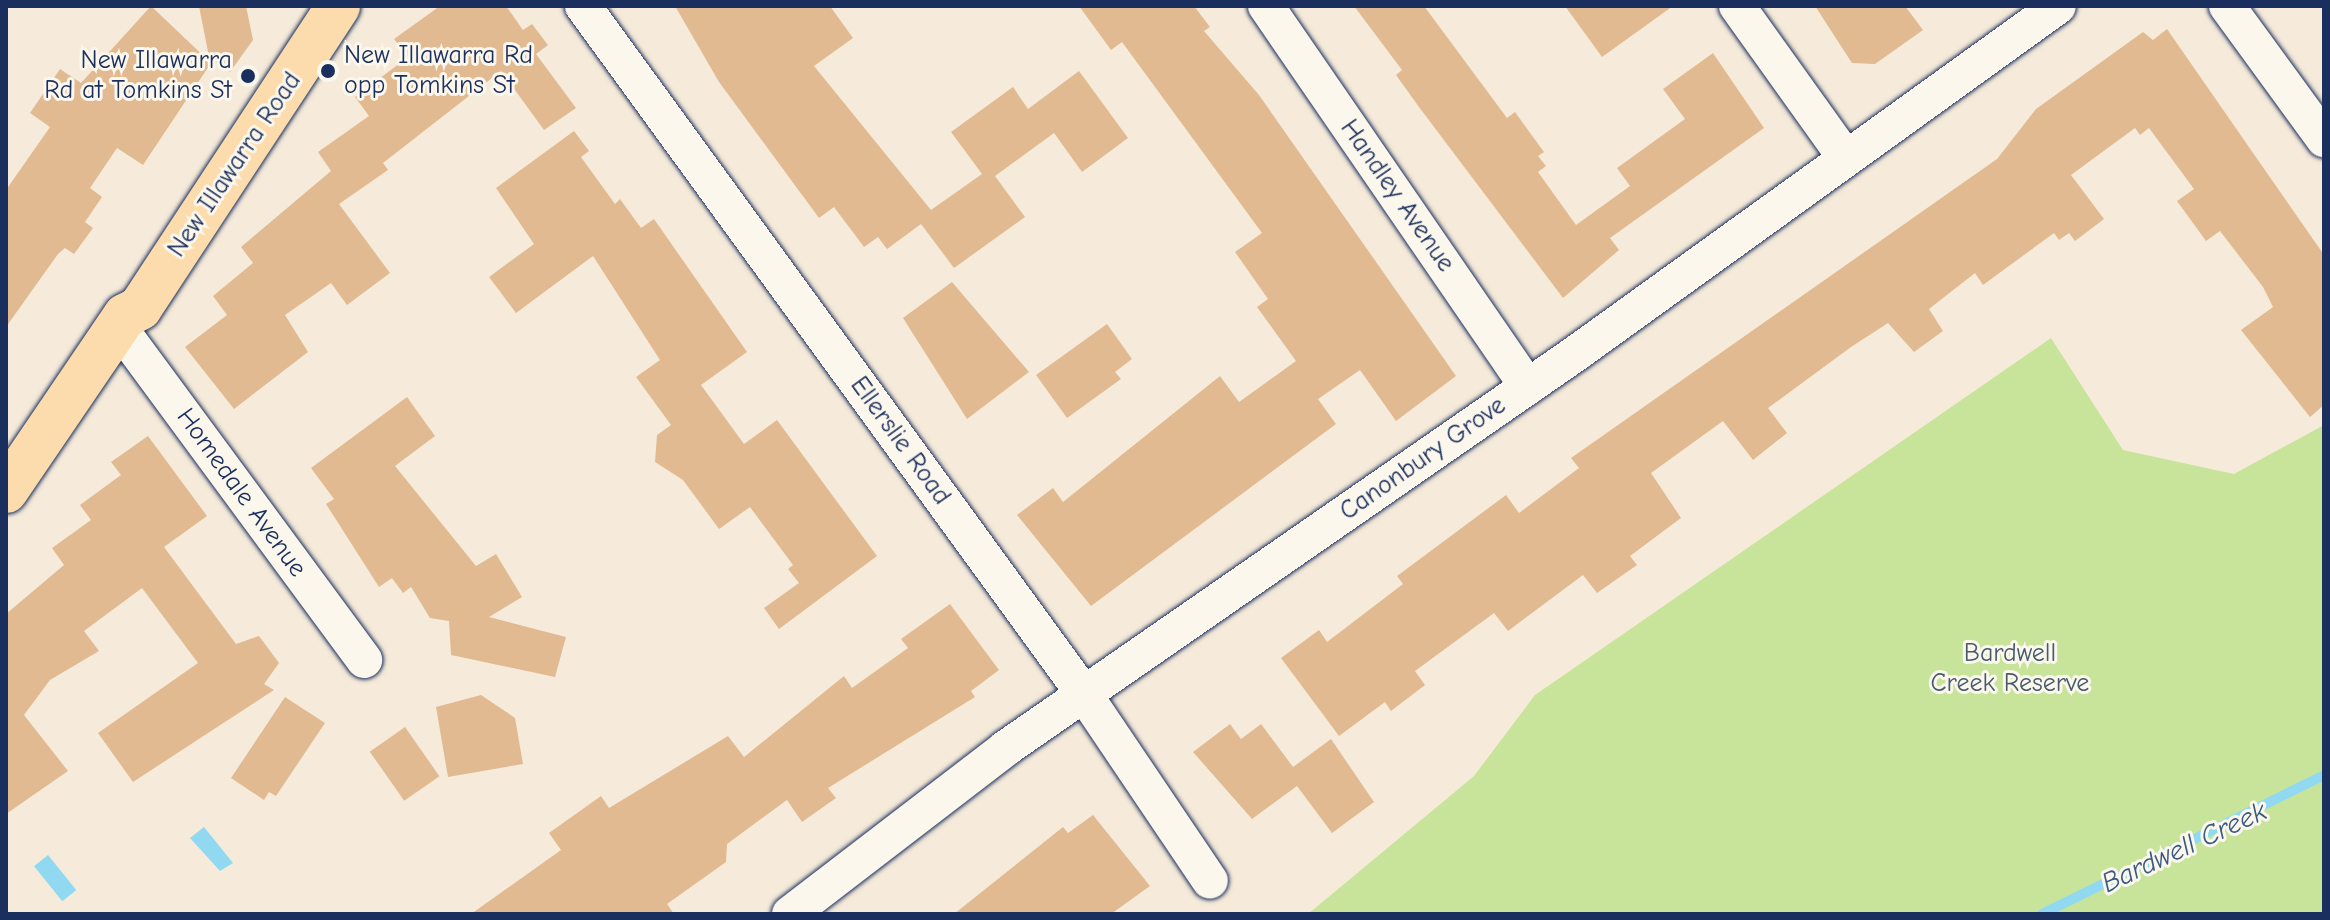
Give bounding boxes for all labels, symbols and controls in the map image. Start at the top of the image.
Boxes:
place label: New Illawarra Rd opp Tomkins St [344,40,533,102]
place label: New Illawarra Rd at Tomkins St [44,45,232,106]
marker: New Illawarra Rd opp Tomkins St [319,62,337,80]
street label: New Illawarra Road [162,67,308,263]
marker: New Illawarra Rd at Tomkins St [239,67,257,85]
street label: Handley Avenue [1333,114,1461,278]
street label: Ellerslie Road [843,371,957,511]
street label: Canonbury Grove [1334,390,1512,528]
street label: Homedale Avenue [169,403,313,583]
park label: Bardwell Creek Reserve [1931,638,2089,700]
water label: Bardwell Creek [2096,794,2272,900]

